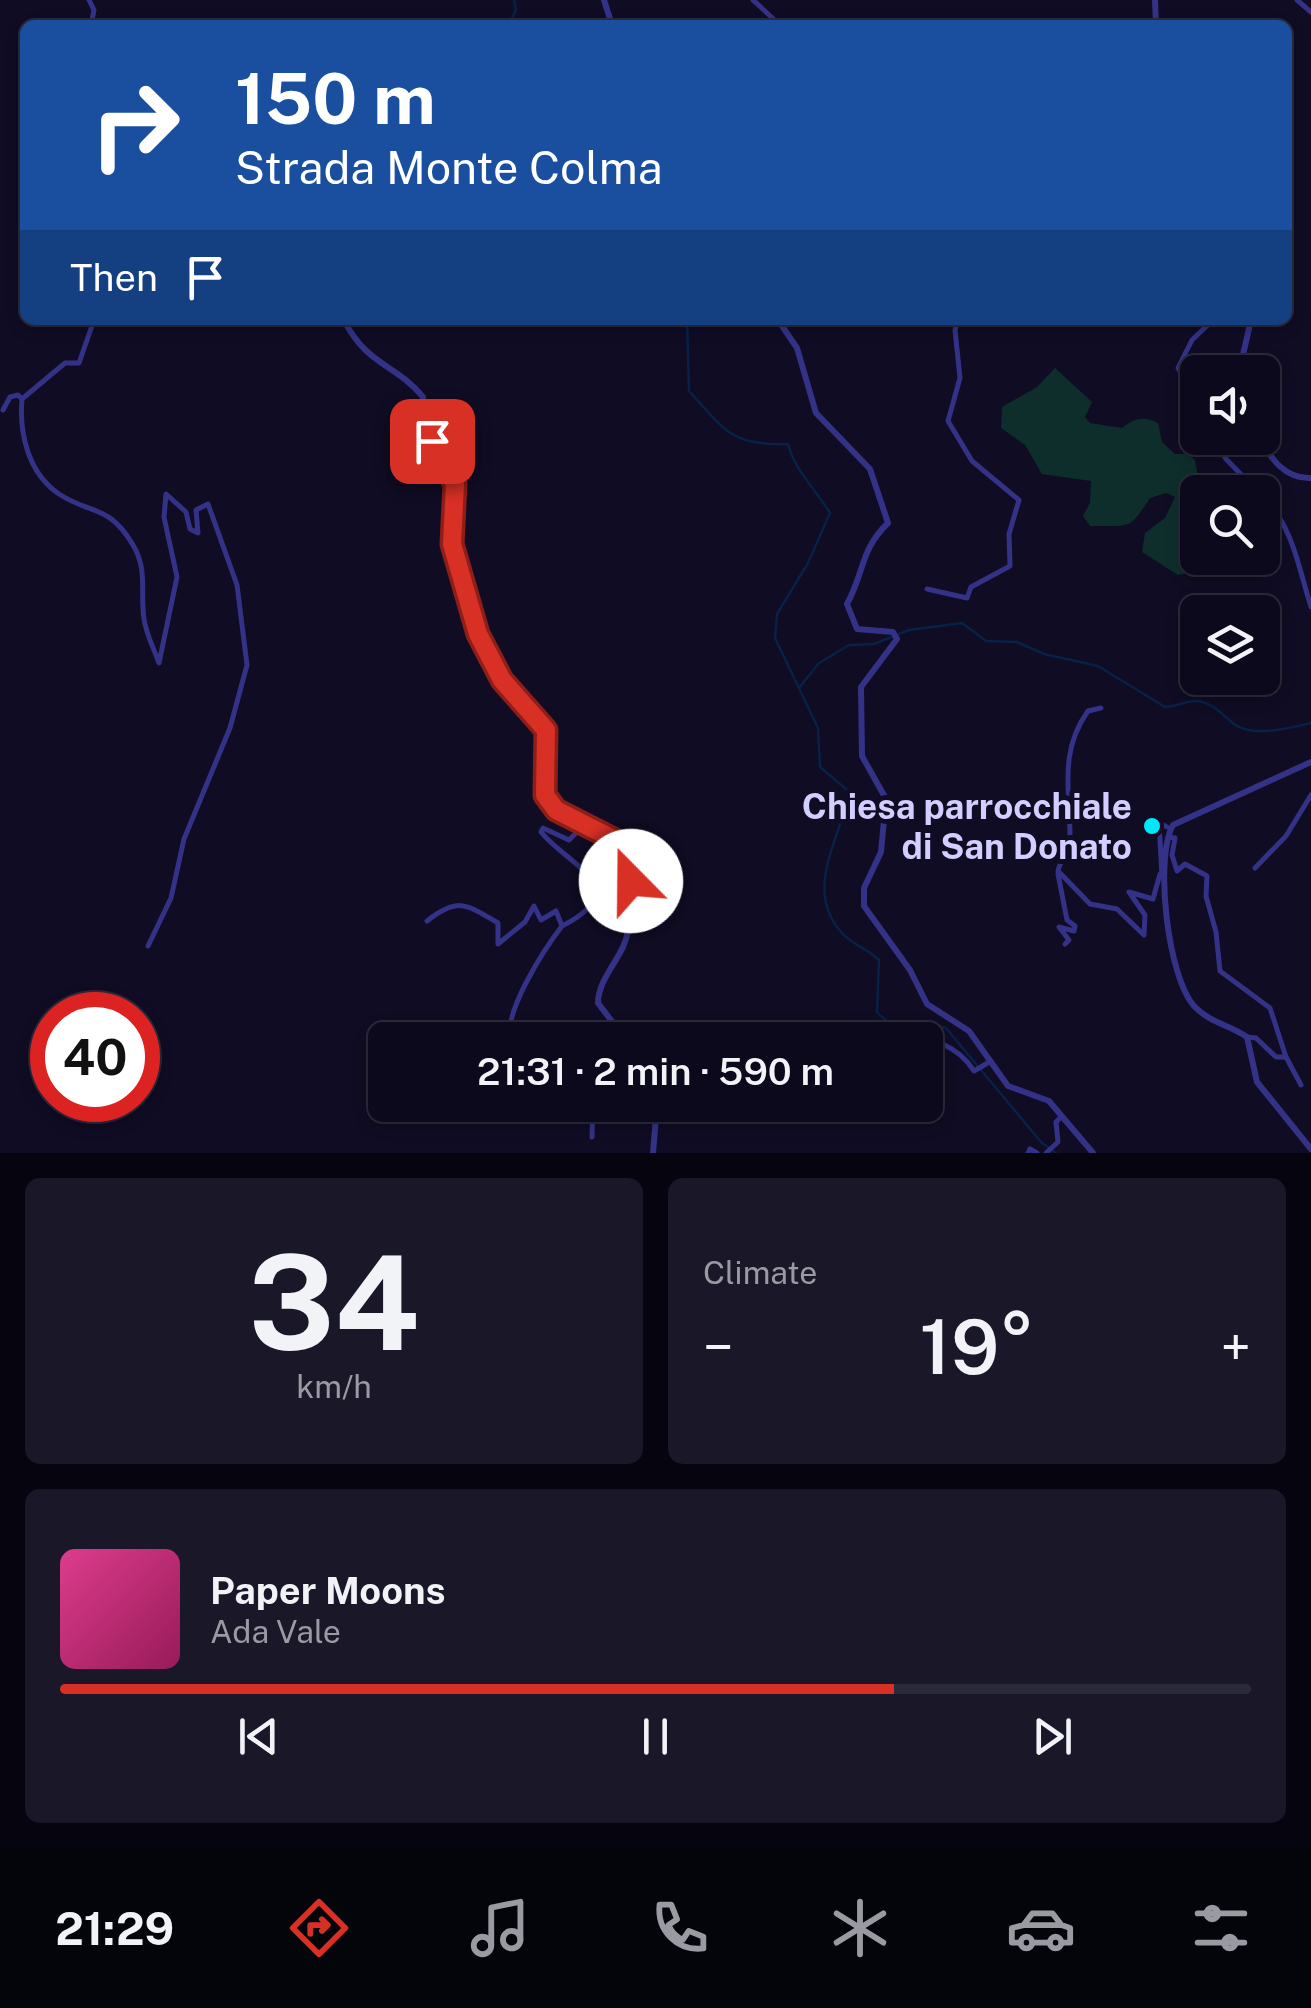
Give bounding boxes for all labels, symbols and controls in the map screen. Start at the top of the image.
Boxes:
text: 150 m [235,57,436,140]
icon: right [70,60,200,190]
text: Strada Monte Colma [235,141,663,194]
icon: arrive [178,250,233,305]
text: Then [70,255,158,300]
map controls [1180,355,1280,695]
button: sound [1180,355,1280,455]
pin [390,399,475,484]
icon: arrive [405,414,460,469]
button: search [1180,475,1280,575]
button: layers [1180,595,1280,695]
place label: Chiesa parrocchiale di San Donato [802,786,1132,867]
marker: Chiesa parrocchiale di San Donato [1141,815,1163,837]
position arrow [579,829,683,933]
speed limit sign: 40 [30,992,160,1122]
text: 21:31 · 2 min · 590 m [477,1049,834,1094]
text: 34 [248,1227,420,1379]
text: Climate [703,1254,817,1291]
text: 19° [920,1303,1034,1391]
text: − [703,1315,734,1379]
text: + [1220,1315,1251,1379]
text: km/h [296,1368,372,1405]
text: Paper Moons [210,1568,445,1613]
text: Ada Vale [210,1613,341,1650]
icon: previous [231,1709,286,1764]
icon: pause [628,1709,683,1764]
icon: next [1025,1709,1080,1764]
icon: directions [284,1893,354,1963]
icon: music [465,1893,535,1963]
icon: phone [645,1893,715,1963]
icon: climate [825,1893,895,1963]
icon: car [1006,1893,1076,1963]
icon: filters [1186,1893,1256,1963]
text: 21:29 [55,1902,174,1955]

